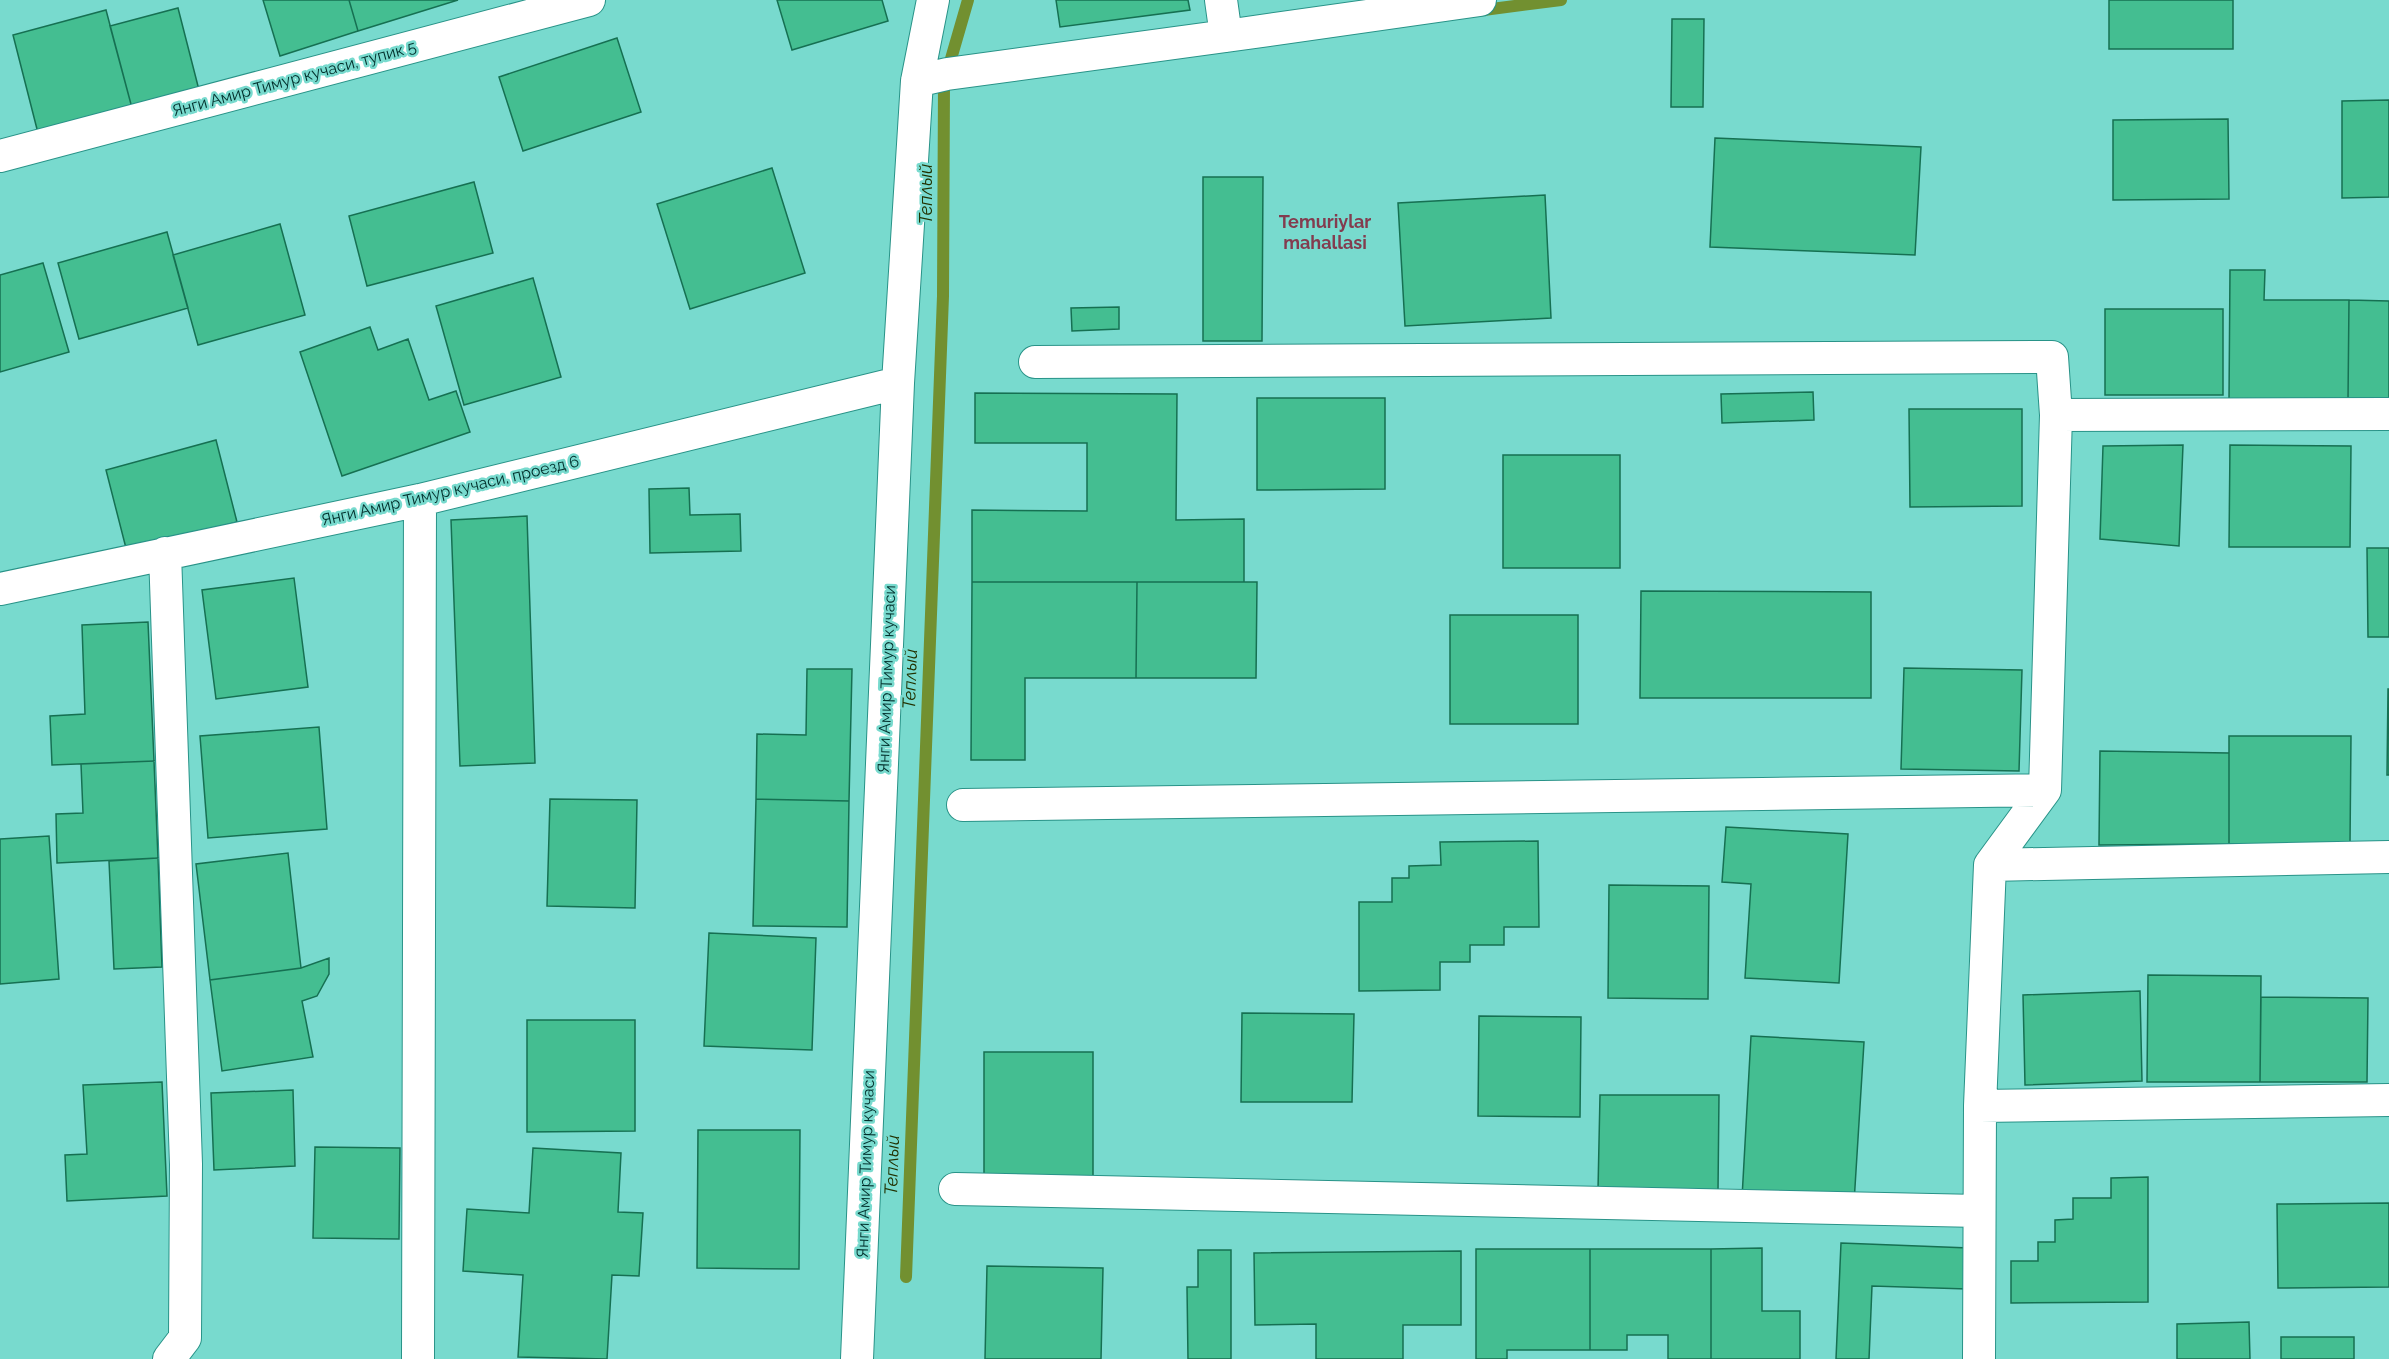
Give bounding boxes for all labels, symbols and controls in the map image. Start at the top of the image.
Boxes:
street label: Янги Амир Тимур кучаси, тупик 5 [170,37,418,120]
water label: Теплый [915,164,936,224]
district label: Temuriylar mahallasi [1279,211,1371,253]
street label: Янги Амир Тимур кучаси, проезд 6 [319,452,581,529]
street label: Янги Амир Тимур кучаси [874,585,899,773]
water label: Теплый [898,648,921,710]
street label: Янги Амир Тимур кучаси [853,1070,878,1258]
water label: Теплый [880,1134,903,1196]

